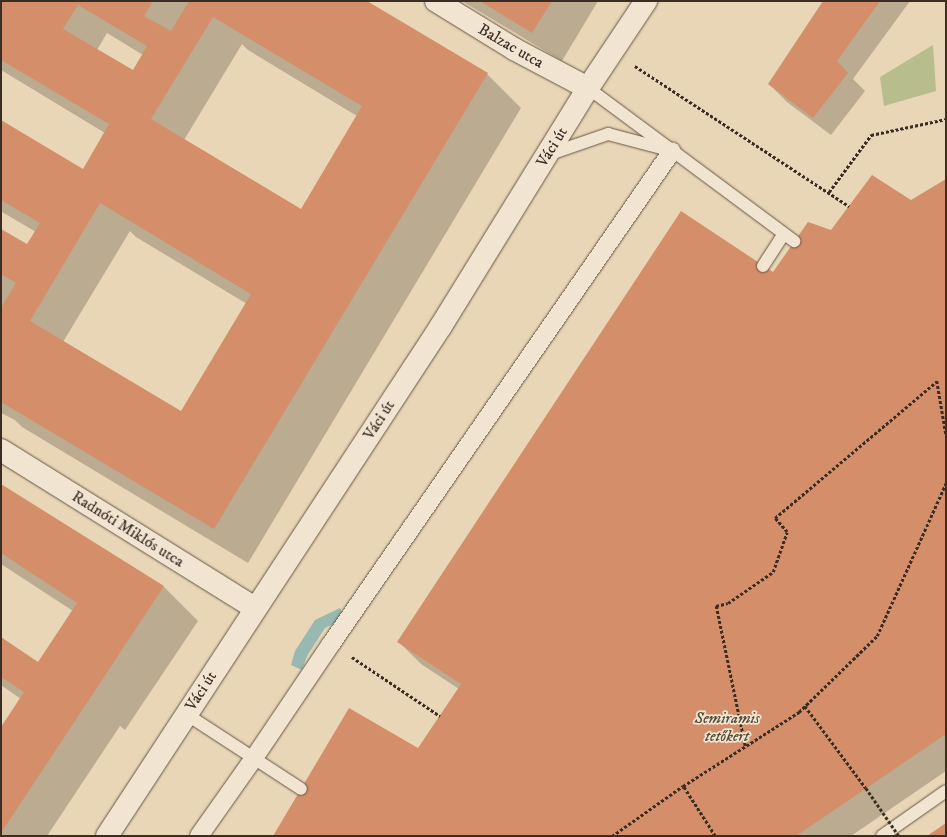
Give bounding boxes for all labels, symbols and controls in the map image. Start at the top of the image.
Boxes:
street label: Balzac utca [475,20,547,72]
street label: Váci út [532,124,572,170]
street label: Váci út [359,397,399,443]
street label: Radnóti Miklós utca [68,487,188,571]
street label: Váci út [181,668,221,714]
park label: Semiramis tetőkert [694,708,760,746]

